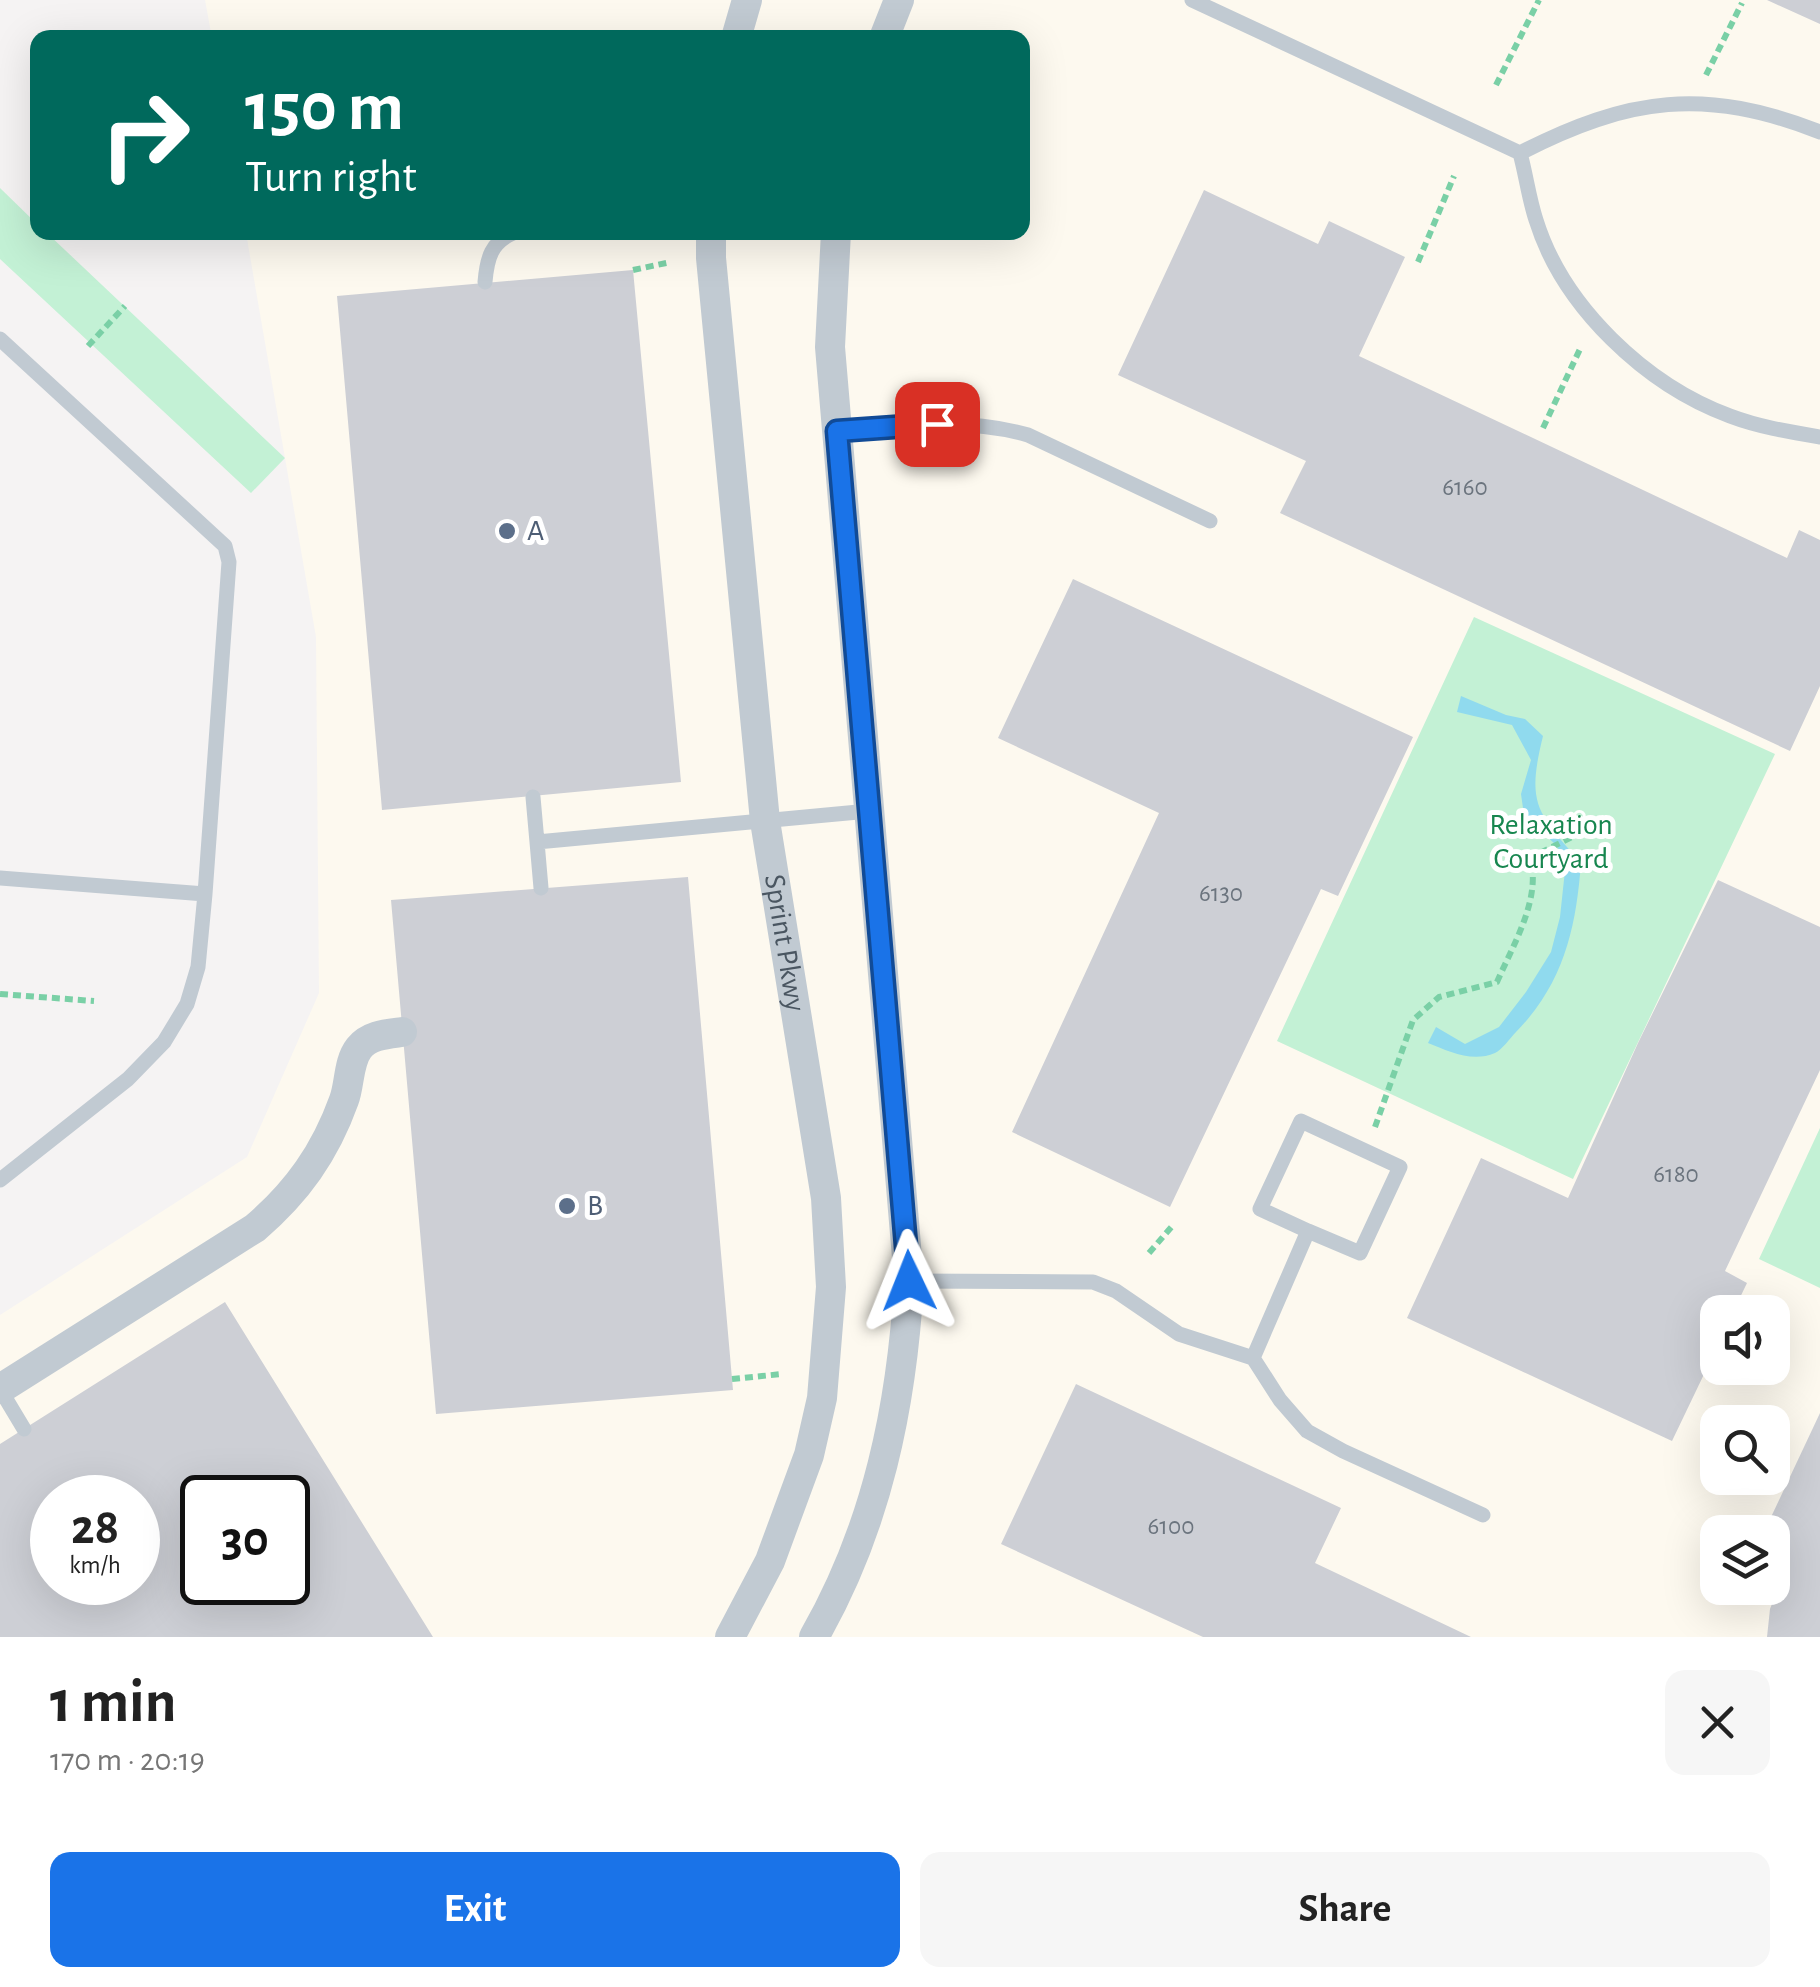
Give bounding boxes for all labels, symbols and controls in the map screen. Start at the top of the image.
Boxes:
icon: right [80,70,210,200]
text: 150 m [245,73,404,143]
text: Turn right [245,155,417,200]
pin [895,382,980,467]
icon: arrive [910,397,965,452]
house number: 6160 [1442,475,1488,500]
place label: A [527,516,544,546]
marker: A [496,520,518,542]
park label: Relaxation Courtyard [1489,810,1613,874]
street label: Sprint Pkwy [759,872,811,1014]
house number: 6130 [1199,881,1243,906]
house number: 6180 [1653,1162,1699,1187]
place label: B [587,1191,603,1221]
marker: B [556,1195,578,1217]
position arrow [857,1229,961,1333]
map controls [1700,1295,1790,1605]
button: sound [1700,1295,1790,1385]
button: search [1700,1405,1790,1495]
speed limit sign: 30 [180,1475,310,1605]
text: 28 [71,1503,119,1553]
house number: 6100 [1148,1514,1194,1539]
button: layers [1700,1515,1790,1605]
text: km/h [69,1553,121,1578]
button: close [1665,1670,1770,1775]
text: 1 min [50,1673,176,1733]
text: 170 m · 20:19 [50,1744,205,1776]
button: Exit [50,1852,900,1967]
button: Share [920,1852,1770,1967]

